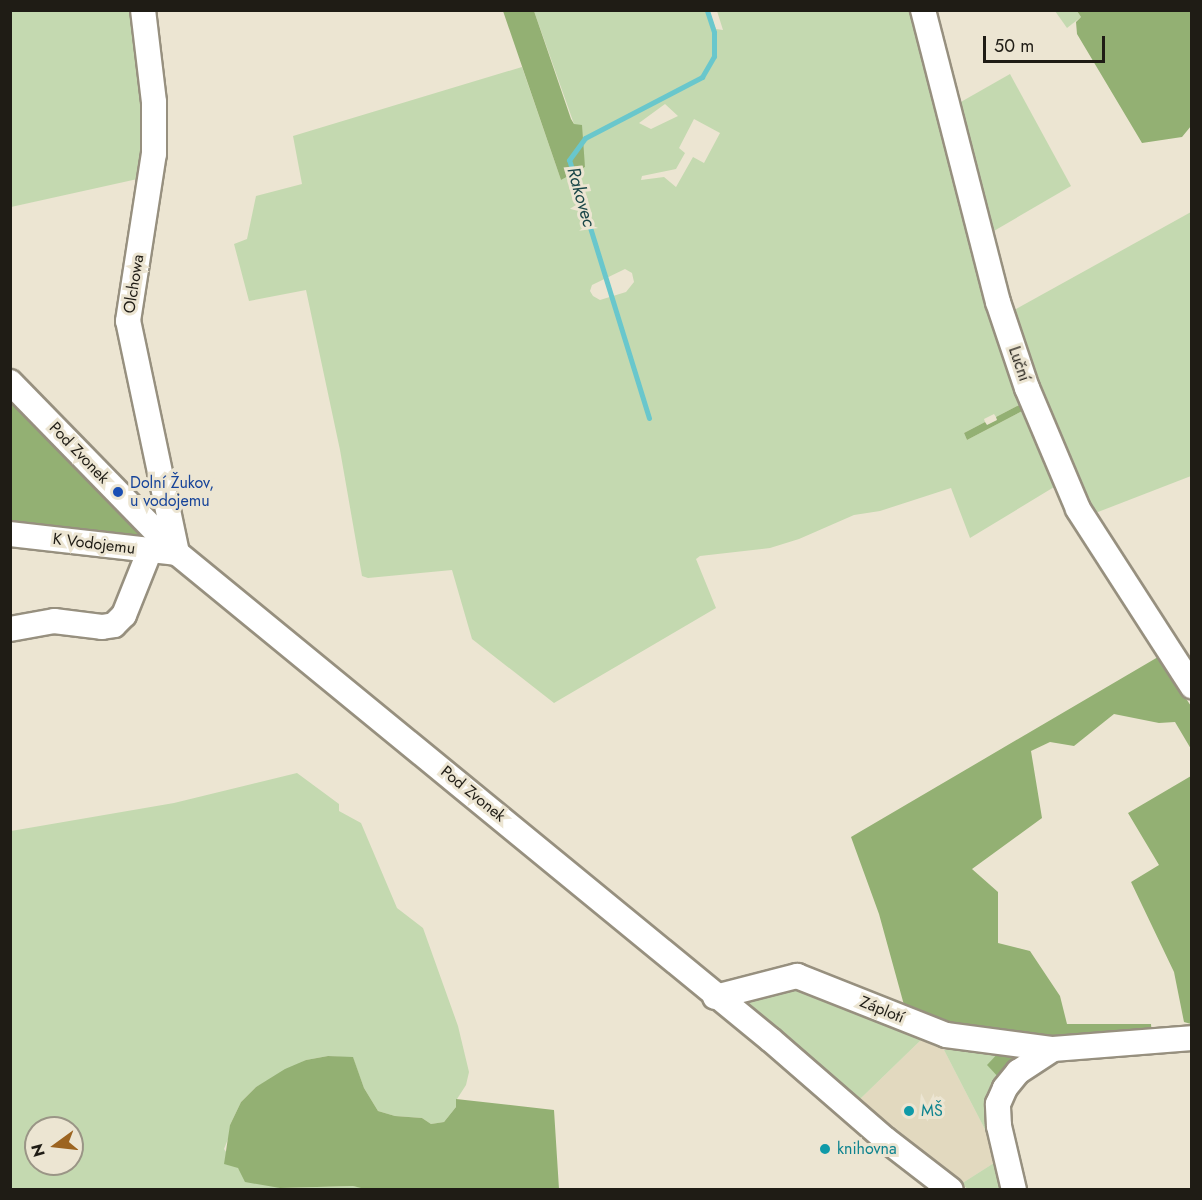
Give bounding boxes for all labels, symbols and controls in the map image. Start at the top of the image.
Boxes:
scale bar [986,24,1108,62]
text: 50 m [994,33,1034,59]
water label: Rakovec [562,165,600,229]
street label: Olchowa [120,253,148,315]
street label: Luční [1004,344,1034,384]
street label: Pod Zvonek [45,418,113,488]
place label: Dolní Žukov, u vodojemu [130,473,214,511]
marker: Dolní Žukov, u vodojemu [111,485,125,499]
street label: K Vodojemu [52,529,136,559]
street label: Pod Zvonek [437,762,509,826]
street label: Záplotí [857,992,907,1028]
place label: MŠ [921,1101,943,1121]
marker: MŠ [902,1104,916,1118]
north arrow [24,1116,84,1176]
place label: knihovna [837,1139,897,1159]
text: N [25,1141,51,1159]
marker: knihovna [818,1142,832,1156]

